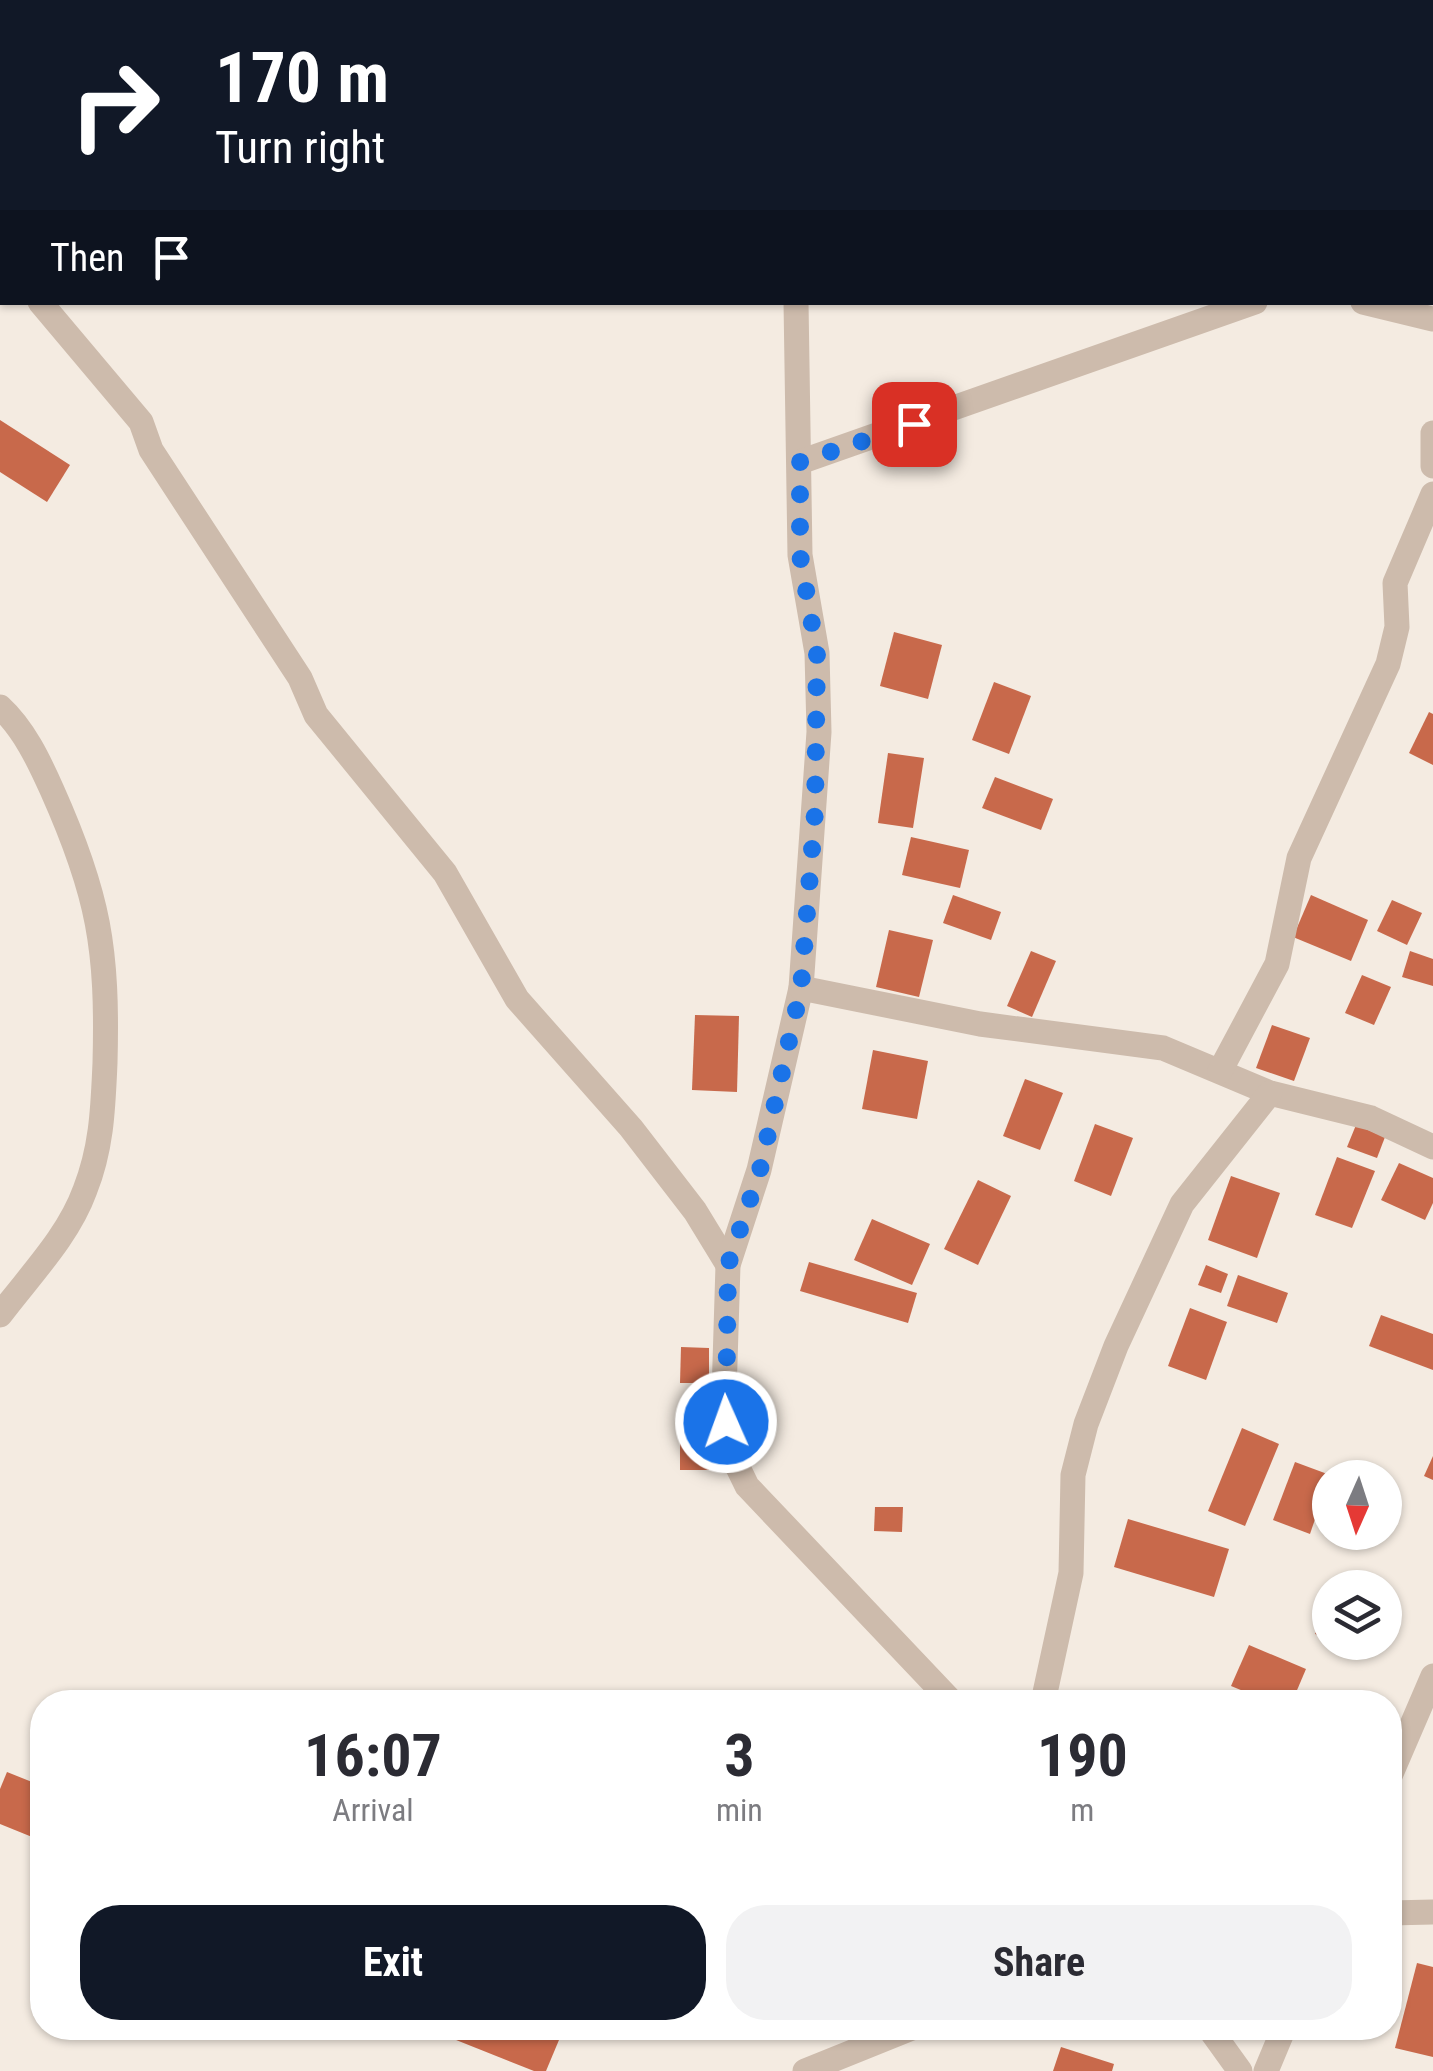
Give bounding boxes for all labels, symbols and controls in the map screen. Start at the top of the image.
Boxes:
text: 170 m [215,37,389,119]
icon: right [50,40,180,170]
text: Turn right [215,121,385,174]
icon: arrive [144,230,199,285]
text: Then [50,236,124,280]
pin [872,382,957,467]
icon: arrive [887,397,942,452]
position arrow [674,1370,778,1474]
north arrow [1312,1460,1402,1550]
map controls [1312,1460,1402,1660]
button: layers [1312,1570,1402,1660]
text: 16:07 [304,1720,442,1791]
text: 3 [724,1720,755,1791]
text: 190 [1037,1720,1128,1791]
text: Arrival [332,1791,414,1829]
text: min [716,1791,763,1829]
text: m [1070,1791,1094,1829]
button: Exit [80,1905,706,2020]
button: Share [726,1905,1352,2020]

